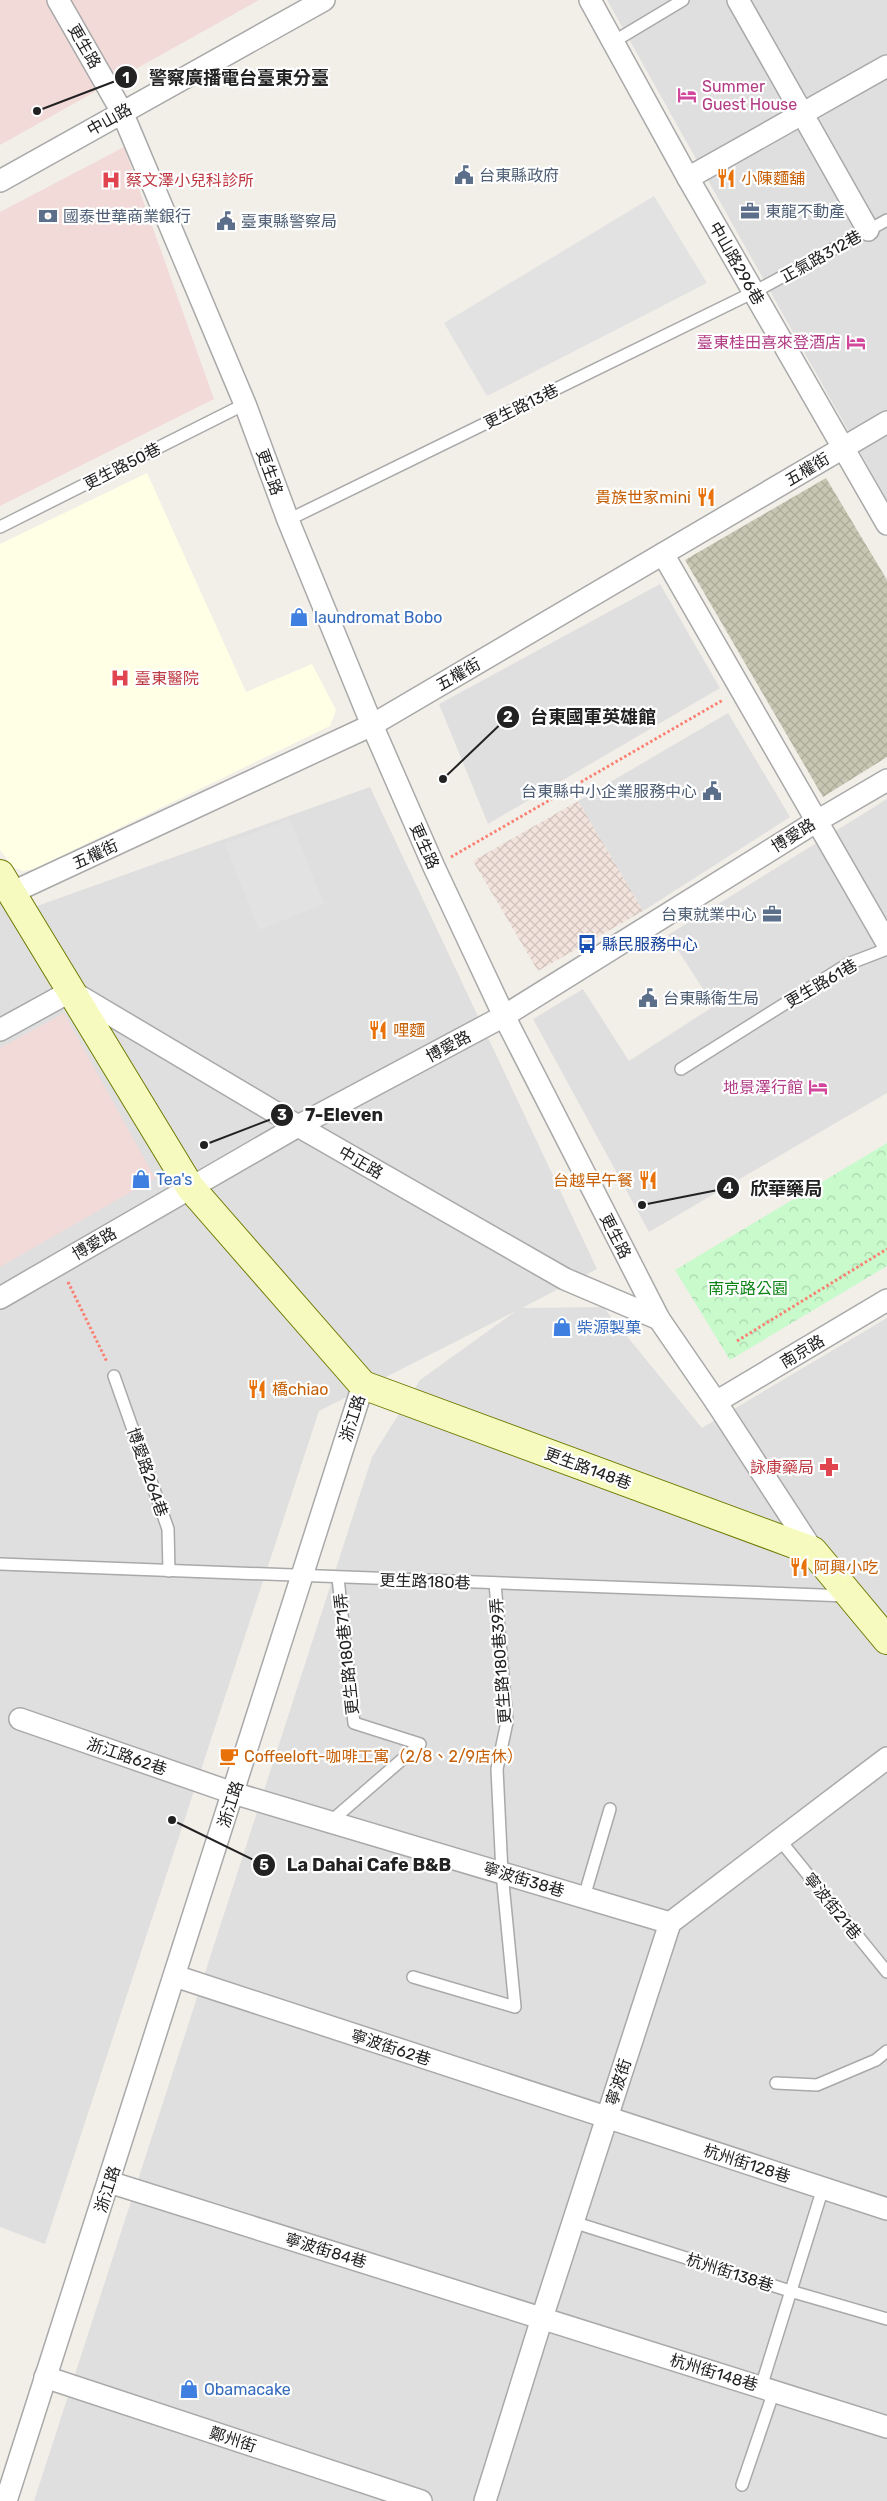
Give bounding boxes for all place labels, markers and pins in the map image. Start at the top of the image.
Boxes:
callout: 警察廣播電台臺東分臺 [114,61,339,94]
place label: Summer Guest House [702,77,797,114]
hotel icon: Summer Guest House [676,84,698,106]
public building icon: 台東縣政府 [453,164,475,186]
place label: 台東縣政府 [479,166,559,185]
restaurant icon: 小陳麵舖 [715,167,737,189]
hospital icon: 蔡文澤小兒科診所 [100,169,122,191]
place label: 小陳麵舖 [741,169,805,188]
place label: 蔡文澤小兒科診所 [126,171,254,190]
office icon: 東龍不動產 [739,200,761,222]
place label: 東龍不動產 [765,202,845,221]
bank icon: 國泰世華商業銀行 [37,205,59,227]
place label: 國泰世華商業銀行 [63,207,191,226]
public building icon: 臺東縣警察局 [215,210,237,232]
place label: 臺東縣警察局 [241,212,337,231]
hotel icon: 臺東桂田喜來登酒店 [845,331,867,353]
place label: 臺東桂田喜來登酒店 [697,333,841,352]
restaurant icon: 貴族世家mini [695,486,717,508]
place label: 貴族世家mini [595,488,691,507]
shop icon: laundromat Bobo [288,606,310,628]
place label: laundromat Bobo [314,608,442,627]
hospital icon: 臺東醫院 [109,667,131,689]
place label: 臺東醫院 [135,669,199,688]
callout: 台東國軍英雄館 [495,700,666,733]
public building icon: 台東縣中小企業服務中心 [701,780,723,802]
place label: 台東縣中小企業服務中心 [521,782,697,801]
office icon: 台東就業中心 [761,903,783,925]
place label: 台東就業中心 [661,905,757,924]
bus stop icon: 縣民服務中心 [576,933,598,955]
place label: 縣民服務中心 [602,935,698,954]
public building icon: 台東縣衛生局 [637,987,659,1009]
place label: 台東縣衛生局 [663,989,759,1008]
restaurant icon: 哩麵 [367,1019,389,1041]
place label: 哩麵 [393,1021,425,1040]
hotel icon: 地景澤行館 [807,1076,829,1098]
place label: 地景澤行館 [723,1078,803,1097]
callout: 7-Eleven [270,1099,393,1132]
shop icon: Tea's [130,1168,152,1190]
restaurant icon: 台越早午餐 [637,1169,659,1191]
place label: Tea's [156,1170,192,1189]
place label: 台越早午餐 [553,1171,633,1190]
callout: 欣華藥局 [715,1172,832,1205]
shop icon: 柴源製菓 [551,1316,573,1338]
place label: 柴源製菓 [577,1318,641,1337]
restaurant icon: 橋chiao [246,1378,268,1400]
place label: 橋chiao [272,1380,328,1399]
pharmacy icon: 詠康藥局 [818,1456,840,1478]
place label: 詠康藥局 [750,1458,814,1477]
restaurant icon: 阿興小吃 [788,1556,810,1578]
place label: 阿興小吃 [814,1558,878,1577]
cafe icon: Coffeeloft-咖啡工寓（2/8、2/9店休） [218,1745,240,1767]
place label: Coffeeloft-咖啡工寓（2/8、2/9店休） [244,1747,523,1766]
callout: La Dahai Cafe B&B [252,1849,461,1882]
shop icon: Obamacake [178,2378,200,2400]
place label: Obamacake [204,2380,291,2399]

